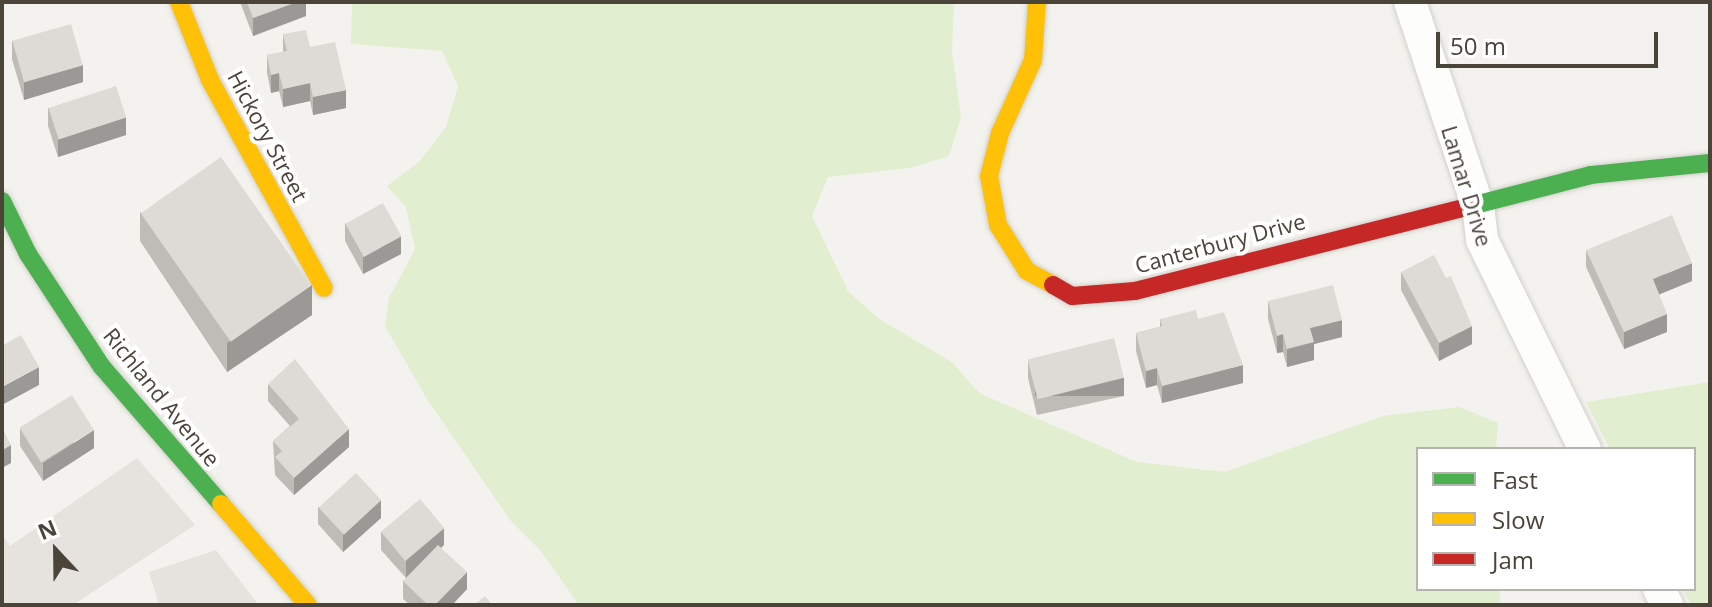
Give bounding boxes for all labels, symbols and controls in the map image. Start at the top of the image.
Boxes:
scale bar [1440,16,1662,66]
text: 50 m [1450,29,1506,62]
street label: Hickory Street [222,66,314,206]
street label: Lamar Drive [1436,122,1498,250]
street label: Canterbury Drive [1132,208,1308,278]
street label: Richland Avenue [98,323,226,471]
legend [1416,447,1696,591]
text: Fast [1492,463,1538,496]
text: Slow [1492,503,1544,536]
north arrow [16,511,96,591]
text: N [33,511,61,546]
text: Jam [1492,543,1534,576]

